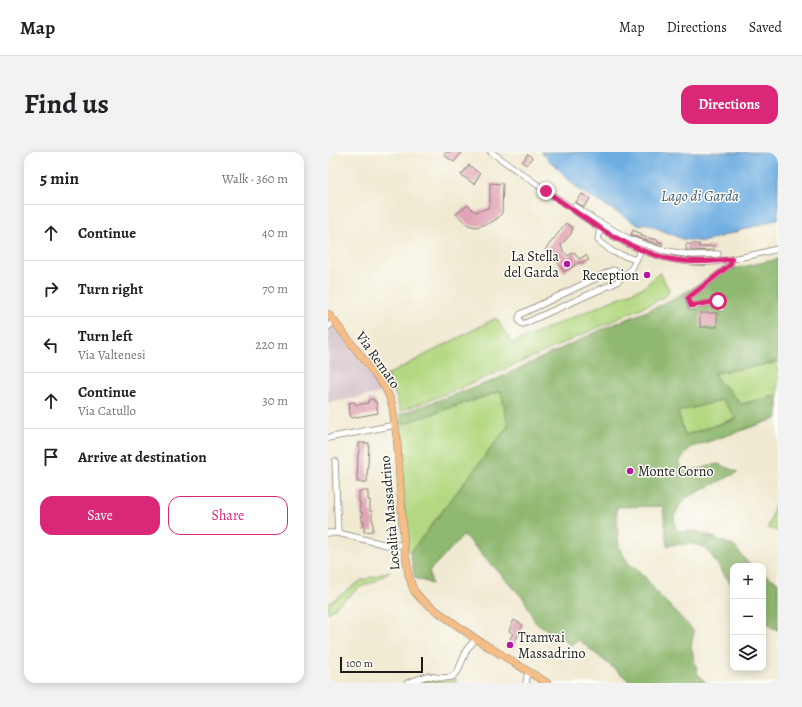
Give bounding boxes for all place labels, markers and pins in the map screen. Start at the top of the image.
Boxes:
place label: La Stella del Garda [504,247,559,282]
marker: La Stella del Garda [562,259,572,269]
place label: Reception [582,266,639,285]
marker: Reception [642,270,652,280]
place label: Monte Corno [638,462,713,481]
marker: Monte Corno [625,466,635,476]
place label: Tramvai Massadrino [518,628,586,663]
marker: Tramvai Massadrino [505,640,515,650]

